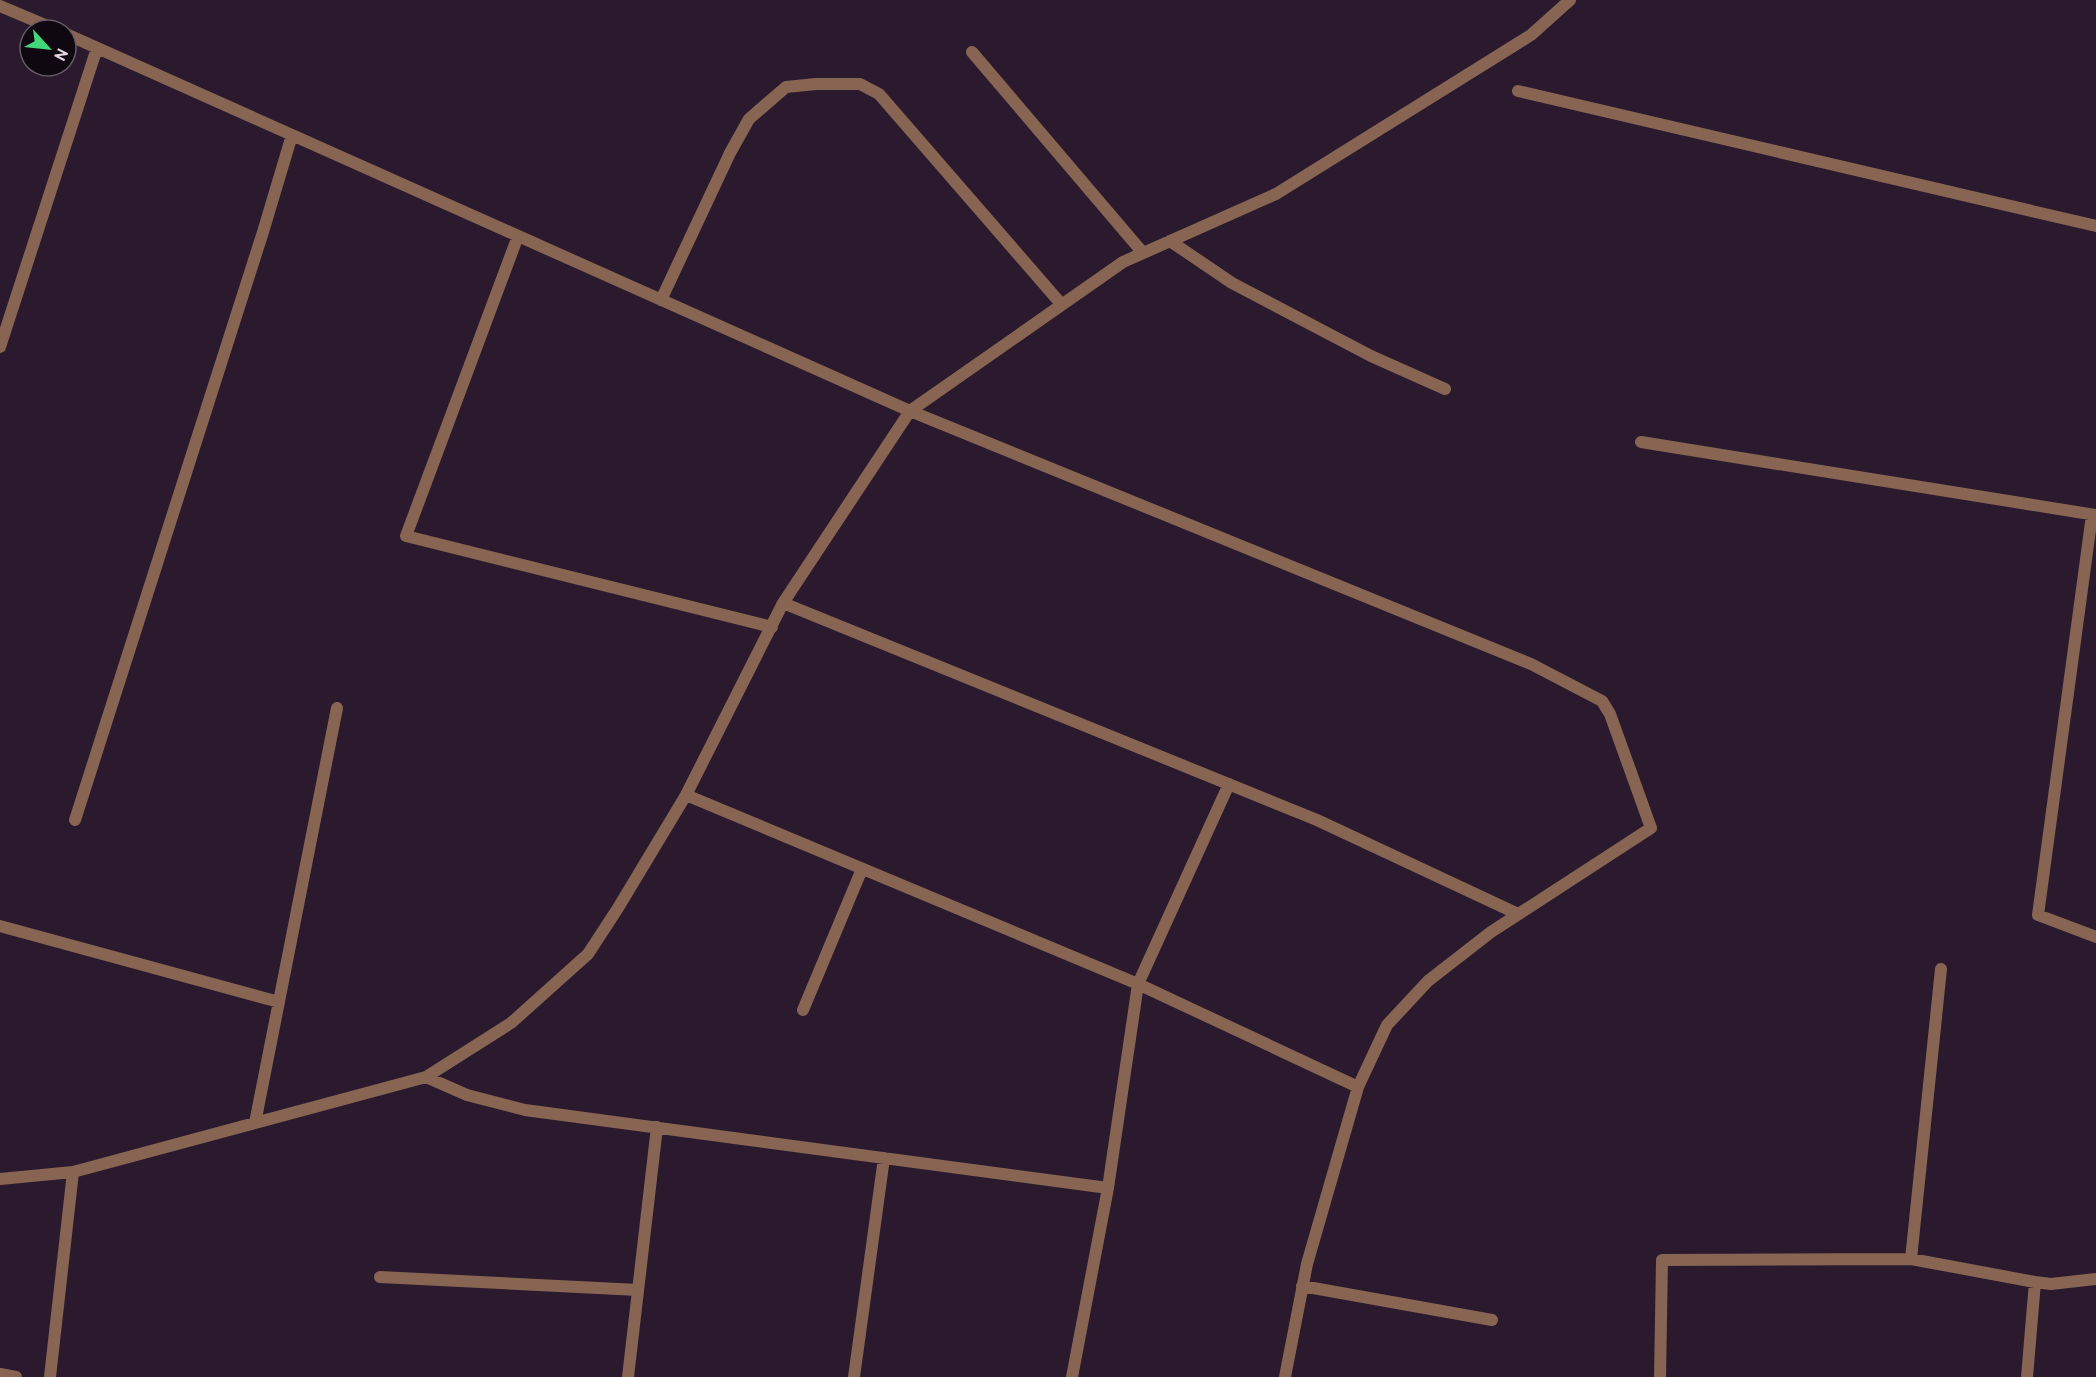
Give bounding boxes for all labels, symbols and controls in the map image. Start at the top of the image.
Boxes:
north arrow [18,18,78,78]
text: N [48,44,71,64]

